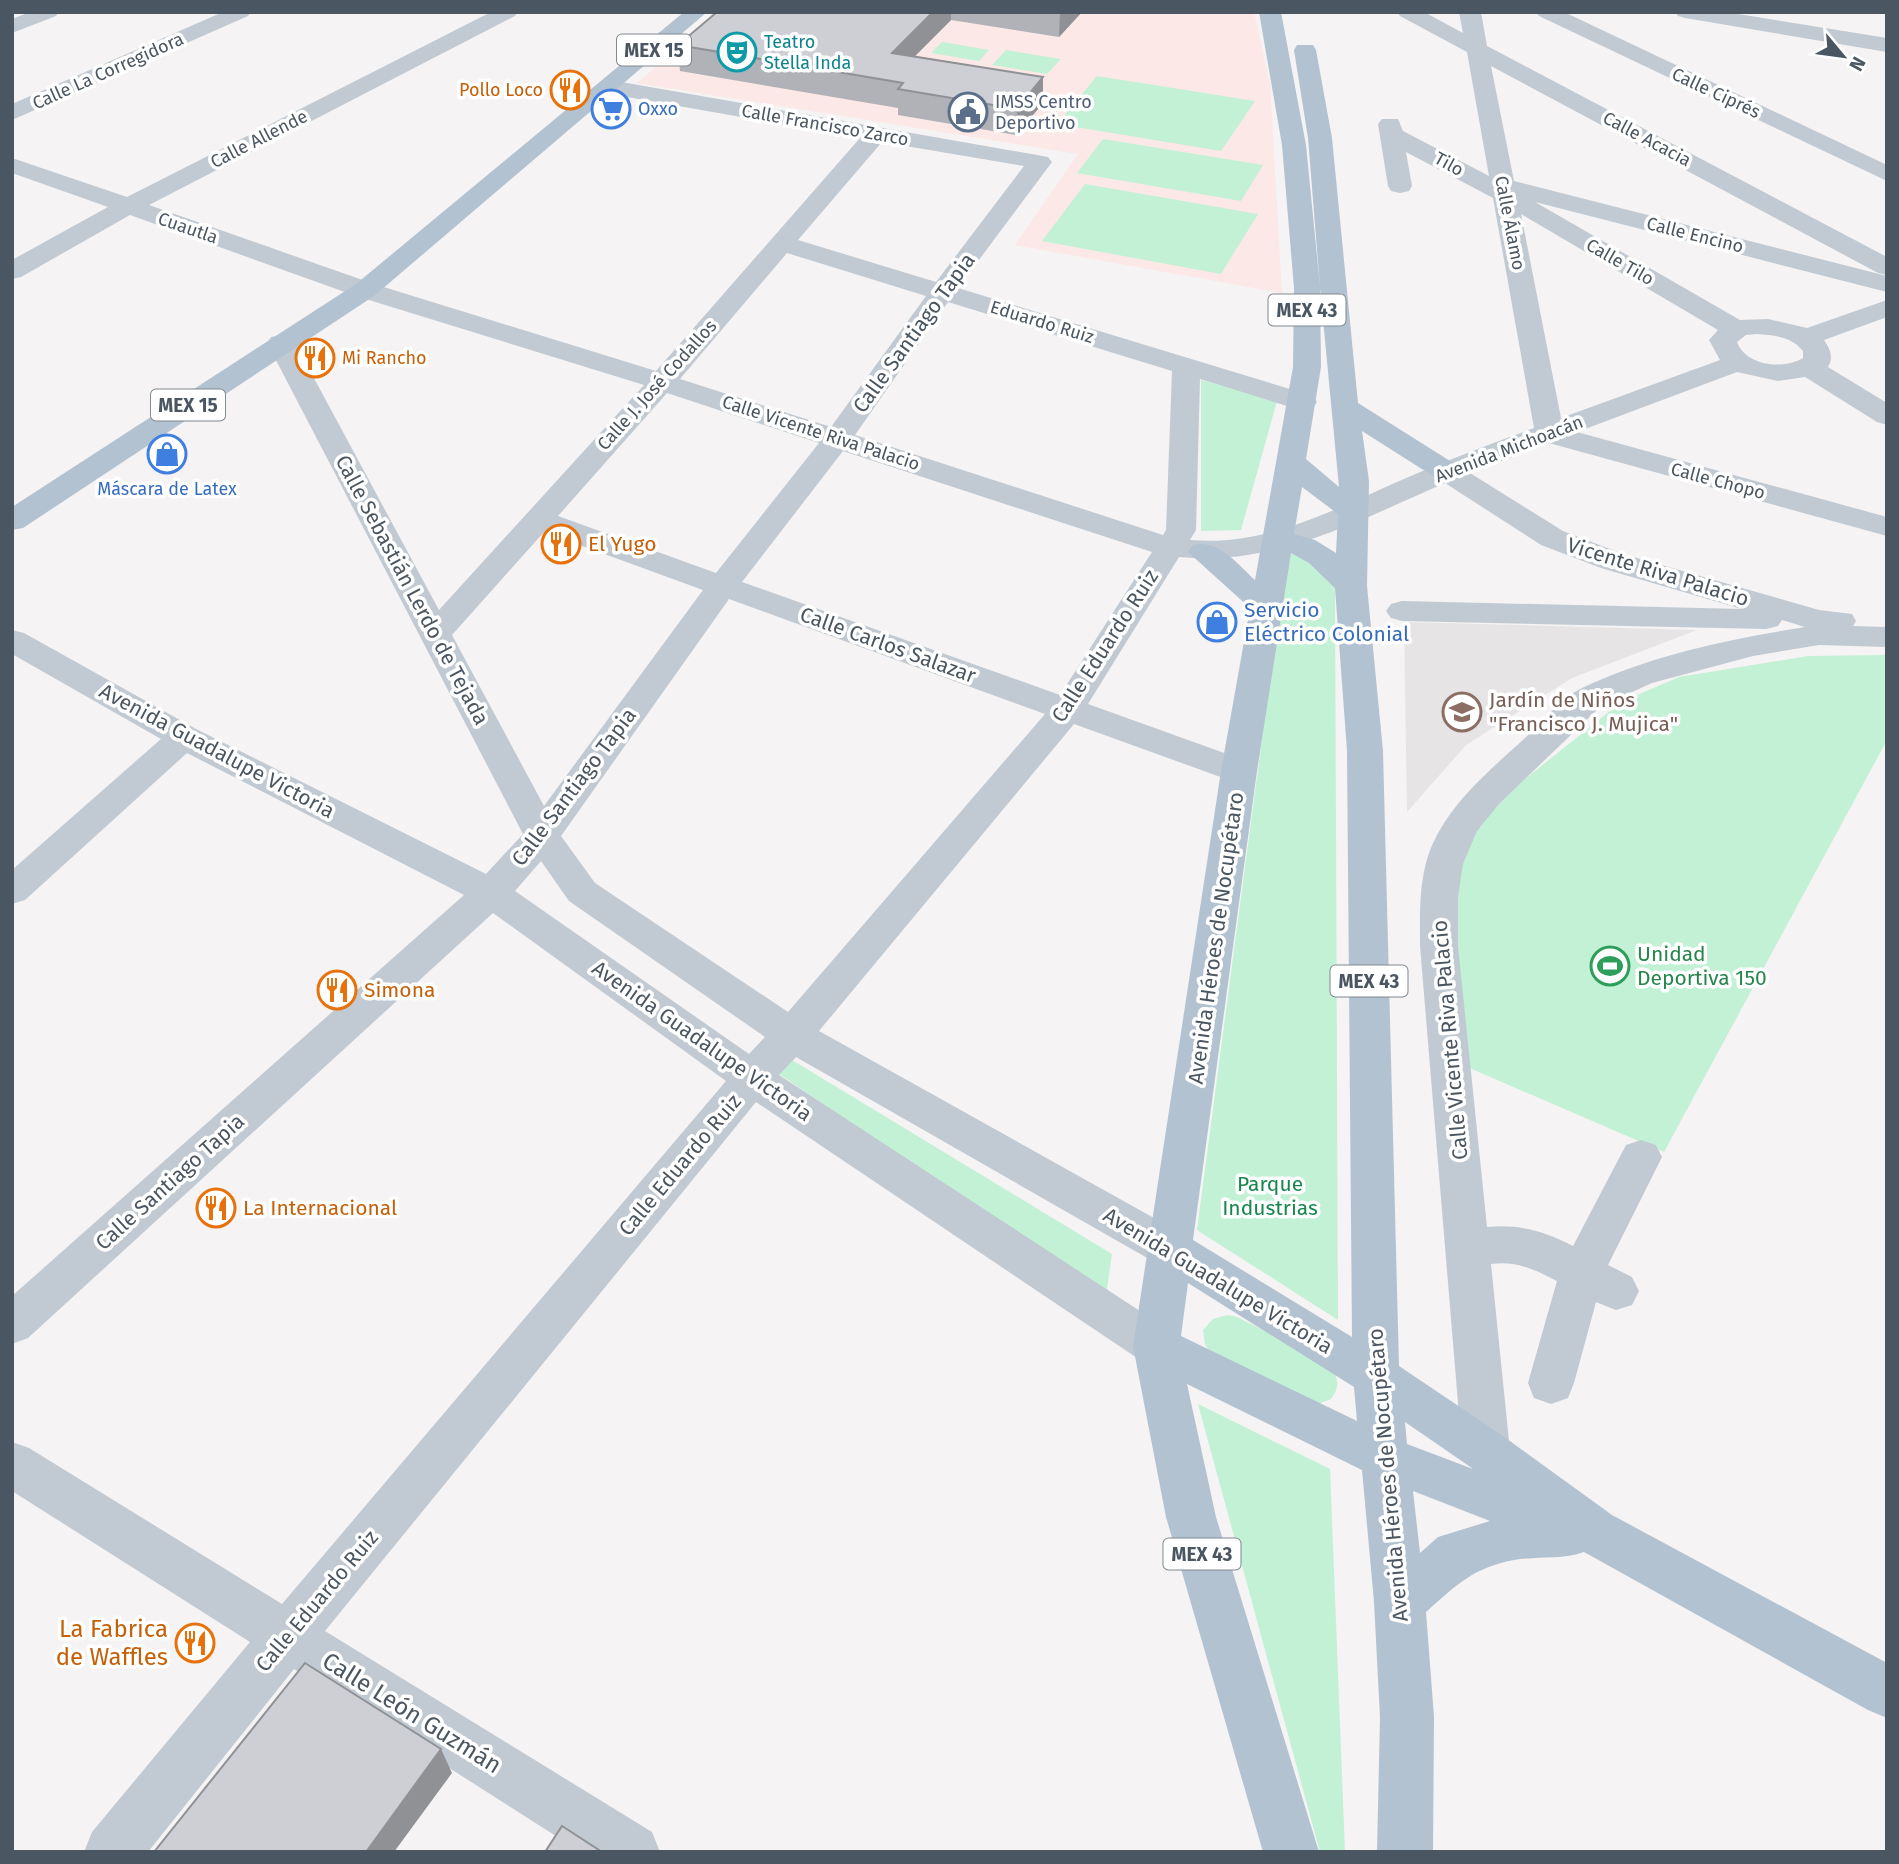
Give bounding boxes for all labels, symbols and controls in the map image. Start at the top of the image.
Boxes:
north arrow [1808,21,1878,91]
street label: Calle La Corregidora [29,28,187,114]
theatre icon: Teatro Stella Inda [716,31,758,73]
place label: Teatro Stella Inda [764,31,851,74]
road number: MEX 15 [617,34,691,66]
text: N [1844,53,1871,75]
street label: Calle Ciprés [1668,63,1764,123]
restaurant icon: Pollo Loco [549,69,591,111]
place label: Pollo Loco [459,79,543,101]
supermarket icon: Oxxo [590,88,632,130]
public building icon: IMSS Centro Deportivo [947,91,989,133]
place label: IMSS Centro Deportivo [995,91,1092,134]
place label: Oxxo [638,98,678,120]
street label: Calle Francisco Zarco [740,99,910,151]
street label: Calle Allende [207,105,311,173]
street label: Calle Acacia [1599,107,1695,171]
street label: Tilo [1431,147,1467,181]
street label: Calle Álamo [1490,174,1531,272]
street label: Cuautla [155,208,221,248]
street label: Calle Encino [1644,212,1746,258]
street label: Calle Tilo [1582,234,1658,290]
street label: Calle Santiago Tapia [847,248,981,418]
road number: MEX 43 [1268,294,1346,326]
street label: Eduardo Ruiz [988,296,1097,348]
street label: Calle J. José Codallos [593,315,721,455]
restaurant icon: Mi Rancho [294,337,336,379]
place label: Mi Rancho [342,347,427,369]
road number: MEX 15 [151,390,225,420]
street label: Calle Vicente Riva Palacio [719,391,923,475]
street label: Avenida Michoacán [1432,411,1586,487]
shop icon: Máscara de Latex [146,433,188,475]
street label: Calle Sebastián Lerdo de Tejada [330,450,494,730]
street label: Calle Chopo [1668,458,1768,504]
place label: Máscara de Latex [97,478,237,500]
restaurant icon: El Yugo [540,523,582,565]
place label: El Yugo [588,531,656,557]
street label: Vicente Riva Palacio [1564,532,1752,612]
street label: Calle Eduardo Ruiz [1046,565,1164,727]
place label: Servicio Eléctrico Colonial [1244,597,1409,647]
street label: Calle Carlos Salazar [797,601,979,689]
shop icon: Servicio Eléctrico Colonial [1196,601,1238,643]
street label: Avenida Guadalupe Victoria [95,678,339,824]
place label: Jardín de Niños "Francisco J. Mujica" [1489,687,1678,737]
school or university icon: Jardín de Niños "Francisco J. Mujica" [1441,691,1483,733]
street label: Calle Santiago Tapia [506,703,642,871]
street label: Avenida Héroes de Nocupétaro [1183,790,1249,1086]
street label: Calle Vicente Riva Palacio [1427,919,1473,1161]
place label: Unidad Deportiva 150 [1637,941,1767,991]
sports icon: Unidad Deportiva 150 [1589,945,1631,987]
street label: Avenida Guadalupe Victoria [587,955,817,1127]
road number: MEX 43 [1330,965,1408,996]
restaurant icon: Simona [316,969,358,1011]
place label: Simona [364,977,435,1003]
street label: Calle Eduardo Ruiz [613,1089,747,1241]
street label: Calle Santiago Tapia [90,1108,250,1256]
park label: Parque Industrias [1222,1171,1318,1221]
restaurant icon: La Internacional [195,1187,237,1229]
place label: La Internacional [243,1195,397,1221]
street label: Avenida Guadalupe Victoria [1099,1202,1337,1360]
street label: Avenida Héroes de Nocupétaro [1362,1327,1414,1623]
street label: Calle Eduardo Ruiz [250,1525,384,1677]
road number: MEX 43 [1164,1538,1240,1570]
place label: La Fabrica de Waffles [56,1615,168,1671]
restaurant icon: La Fabrica de Waffles [174,1622,216,1664]
street label: Calle León Guzmán [317,1647,507,1779]

